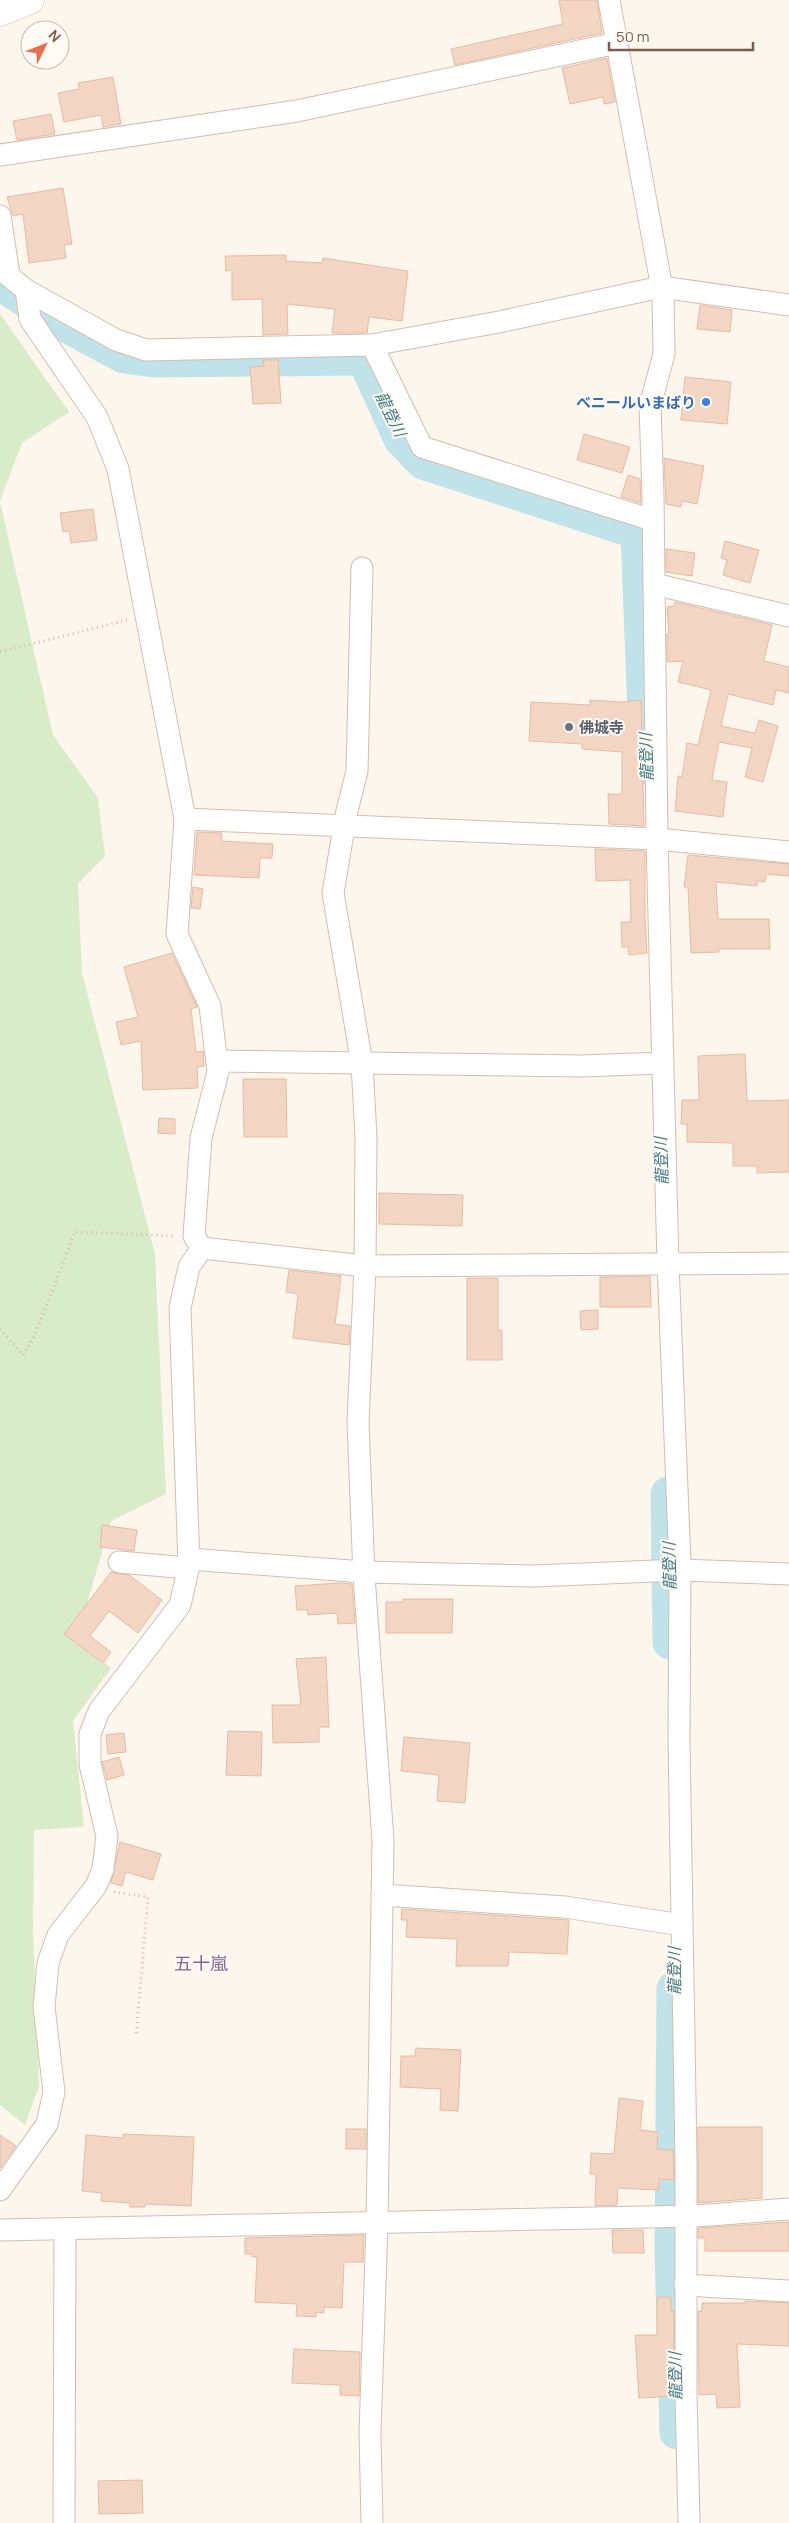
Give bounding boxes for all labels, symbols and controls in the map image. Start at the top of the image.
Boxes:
north arrow [20,20,70,70]
scale bar [609,20,753,52]
text: N [44,26,65,46]
text: 50 m [616,26,650,47]
water label: 龍登川 [371,388,412,442]
place label: べニールいまばり [576,392,696,413]
marker: べニールいまばり [700,396,712,408]
place label: 佛城寺 [579,717,624,738]
marker: 佛城寺 [563,721,575,733]
water label: 龍登川 [634,731,658,781]
water label: 龍登川 [649,1135,673,1185]
water label: 龍登川 [658,1540,680,1590]
water label: 龍登川 [663,1945,685,1995]
district label: 五十嵐 [174,1951,228,1975]
water label: 龍登川 [664,2350,686,2400]

